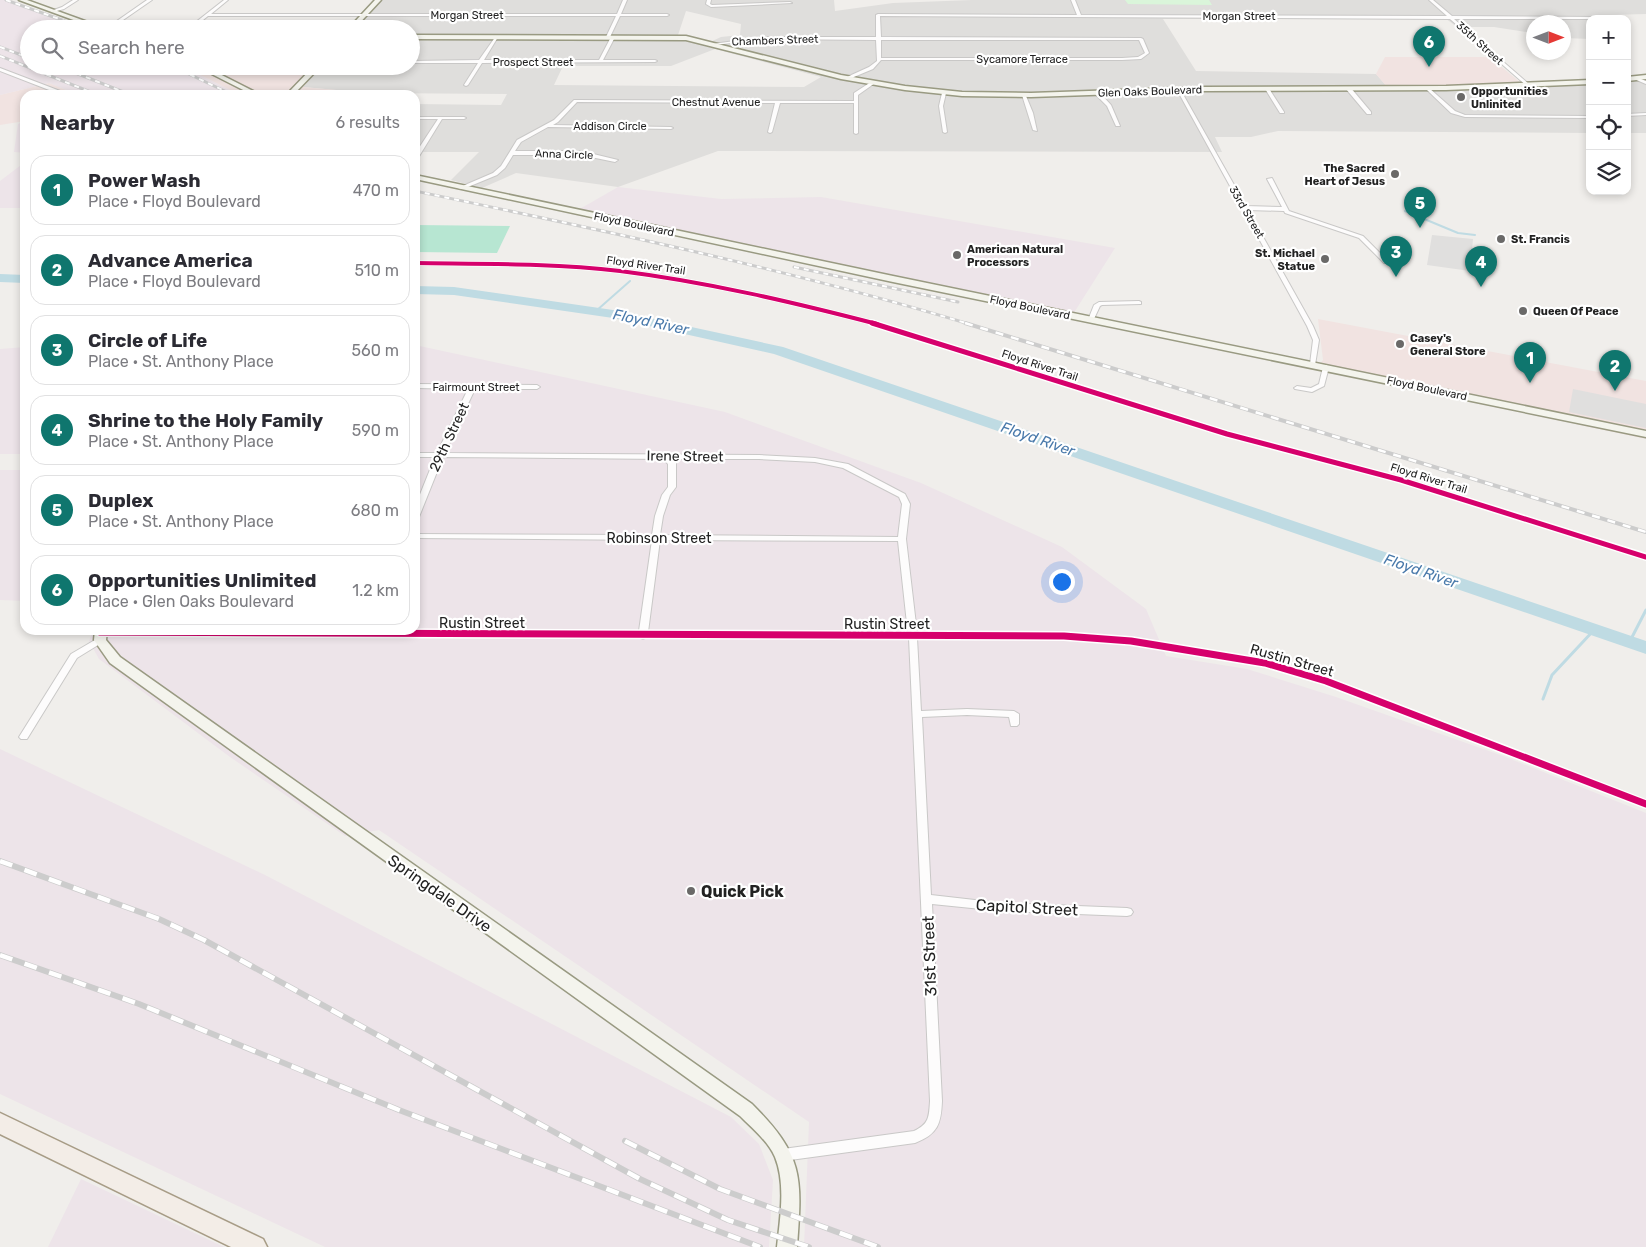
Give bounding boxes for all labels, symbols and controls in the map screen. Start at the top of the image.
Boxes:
street label: Morgan Street [431,9,504,22]
street label: Morgan Street [1203,10,1276,23]
north arrow [1526,15,1571,60]
map controls [1586,15,1631,195]
button: + [1586,15,1631,60]
street label: 35th Street [1454,19,1506,68]
search box [20,20,420,75]
pin: 6 [1413,26,1445,67]
street label: Chambers Street [731,32,819,49]
icon: search [38,34,66,62]
text: Search here [78,36,185,59]
street label: Sycamore Terrace [976,53,1068,66]
street label: Prospect Street [493,56,574,69]
button: − [1586,60,1631,105]
street label: Glen Oaks Boulevard [1098,83,1202,100]
place label: Opportunities Unlinited [1471,85,1548,111]
marker: Opportunities Unlinited [1455,91,1467,103]
street label: Chestnut Avenue [672,96,760,109]
button: locate [1586,105,1631,150]
text: Nearby [40,110,115,135]
text: 6 results [335,113,400,132]
street label: Addison Circle [573,120,647,133]
street label: Anna Circle [535,147,593,162]
button: layers [1586,150,1631,195]
place label: The Sacred Heart of Jesus [1305,162,1385,188]
marker: The Sacred Heart of Jesus [1389,168,1401,180]
text: Power Wash [88,169,201,192]
text: 1 [53,181,61,200]
text: 470 m [353,181,399,200]
street label: 33rd Street [1226,184,1267,241]
pin: 5 [1404,187,1436,228]
text: Place · Floyd Boulevard [88,192,261,211]
street label: Floyd Boulevard [593,210,675,239]
marker: St. Francis [1495,233,1507,245]
place label: St. Francis [1511,233,1570,246]
pin: 3 [1380,236,1412,277]
place label: American Natural Processors [967,243,1063,269]
pin: 4 [1465,246,1497,287]
place label: St. Michael Statue [1255,247,1315,273]
text: Advance America [88,249,253,272]
marker: American Natural Processors [951,249,963,261]
marker: St. Michael Statue [1319,253,1331,265]
street label: Floyd River Trail [606,254,686,277]
text: 2 [52,261,62,280]
text: 510 m [355,261,399,280]
text: Place · Floyd Boulevard [88,272,261,291]
street label: Floyd Boulevard [989,293,1071,322]
water label: Floyd River [611,305,692,339]
marker: Queen Of Peace [1517,305,1529,317]
place label: Queen Of Peace [1533,305,1619,318]
text: Circle of Life [88,329,207,352]
place label: Casey's General Store [1410,332,1486,358]
marker: Casey's General Store [1394,338,1406,350]
text: 3 [52,341,62,360]
text: 560 m [352,341,399,360]
pin: 1 [1514,342,1546,383]
street label: Floyd River Trail [1000,347,1080,384]
pin: 2 [1599,350,1631,391]
text: Place · St. Anthony Place [88,352,274,371]
street label: Floyd Boulevard [1386,374,1468,403]
street label: Fairmount Street [432,381,520,394]
street label: 29th Street [426,399,473,475]
text: Shrine to the Holy Family [88,409,323,432]
water label: Floyd River [999,418,1079,460]
text: 4 [52,421,62,440]
text: 590 m [352,421,399,440]
text: Place · St. Anthony Place [88,432,274,451]
street label: Irene Street [646,447,724,466]
street label: Floyd River Trail [1389,461,1469,496]
text: Duplex [88,489,153,512]
text: 5 [52,501,62,520]
text: 680 m [351,501,399,520]
text: Place · St. Anthony Place [88,512,274,531]
street label: Robinson Street [607,530,712,547]
water label: Floyd River [1382,550,1462,592]
text: Opportunities Unlimited [88,569,316,592]
your location [1049,569,1075,595]
text: 6 [52,581,62,600]
text: 1.2 km [352,581,399,600]
text: Place · Glen Oaks Boulevard [88,592,294,611]
street label: Rustin Street [439,615,526,632]
street label: Rustin Street [844,616,931,633]
street label: Rustin Street [1248,640,1336,681]
street label: Springdale Drive [384,851,495,936]
place label: Quick Pick [701,882,784,901]
marker: Quick Pick [685,885,697,897]
street label: Capitol Street [975,895,1079,920]
street label: 31st Street [919,915,940,997]

